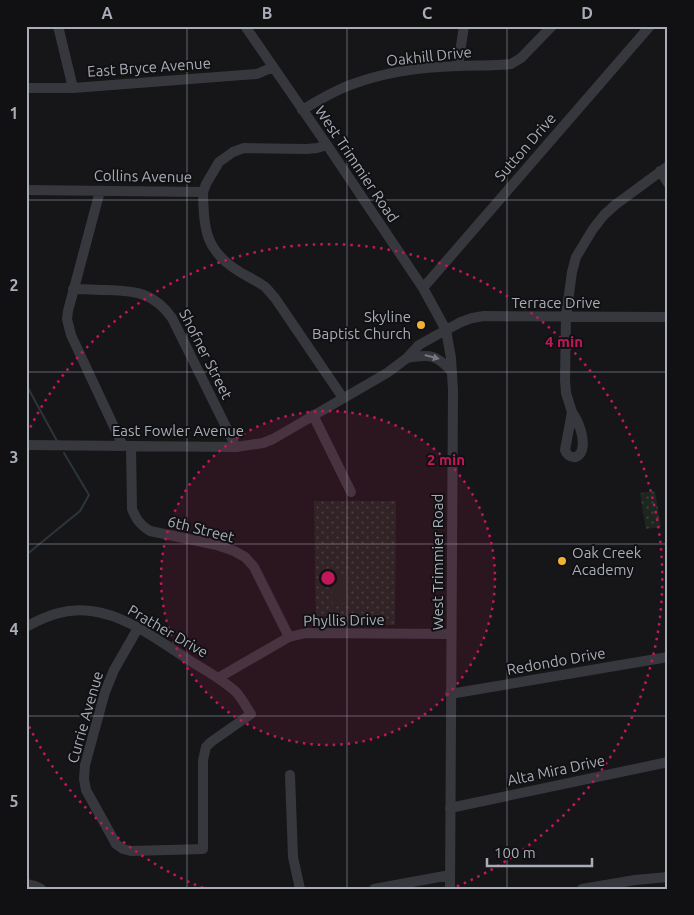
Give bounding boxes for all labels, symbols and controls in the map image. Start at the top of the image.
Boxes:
text: A [101,4,113,22]
text: B [262,4,272,22]
text: C [422,4,432,22]
text: D [581,4,593,22]
street label: Oakhill Drive [385,43,473,69]
street label: East Bryce Avenue [87,54,211,80]
street label: West Trimmier Road [312,103,402,225]
text: 1 [9,104,19,122]
street label: Sutton Drive [491,110,559,184]
street label: Collins Avenue [94,167,192,185]
text: 2 [9,276,19,294]
street label: Terrace Drive [511,294,601,311]
street label: Shofner Street [176,306,236,402]
place label: Skyline Baptist Church [312,308,411,342]
marker: Skyline Baptist Church [415,319,427,331]
text: 4 min [545,333,583,350]
one-way arrow [425,354,440,362]
street label: East Fowler Avenue [112,422,244,439]
text: 3 [9,448,19,466]
text: 2 min [427,451,465,468]
street label: West Trimmier Road [429,494,446,630]
street label: 6th Street [166,512,236,546]
place label: Oak Creek Academy [572,544,642,578]
marker: Oak Creek Academy [556,555,568,567]
centre of rings [319,569,337,587]
street label: Prather Drive [125,601,211,661]
street label: Phyllis Drive [303,611,385,629]
text: 4 [9,620,19,638]
street label: Redondo Drive [505,644,607,678]
street label: Currie Avenue [64,669,106,765]
street label: Alta Mira Drive [505,751,607,789]
text: 5 [9,792,19,810]
scale bar [487,835,592,867]
text: 100 m [494,844,536,861]

